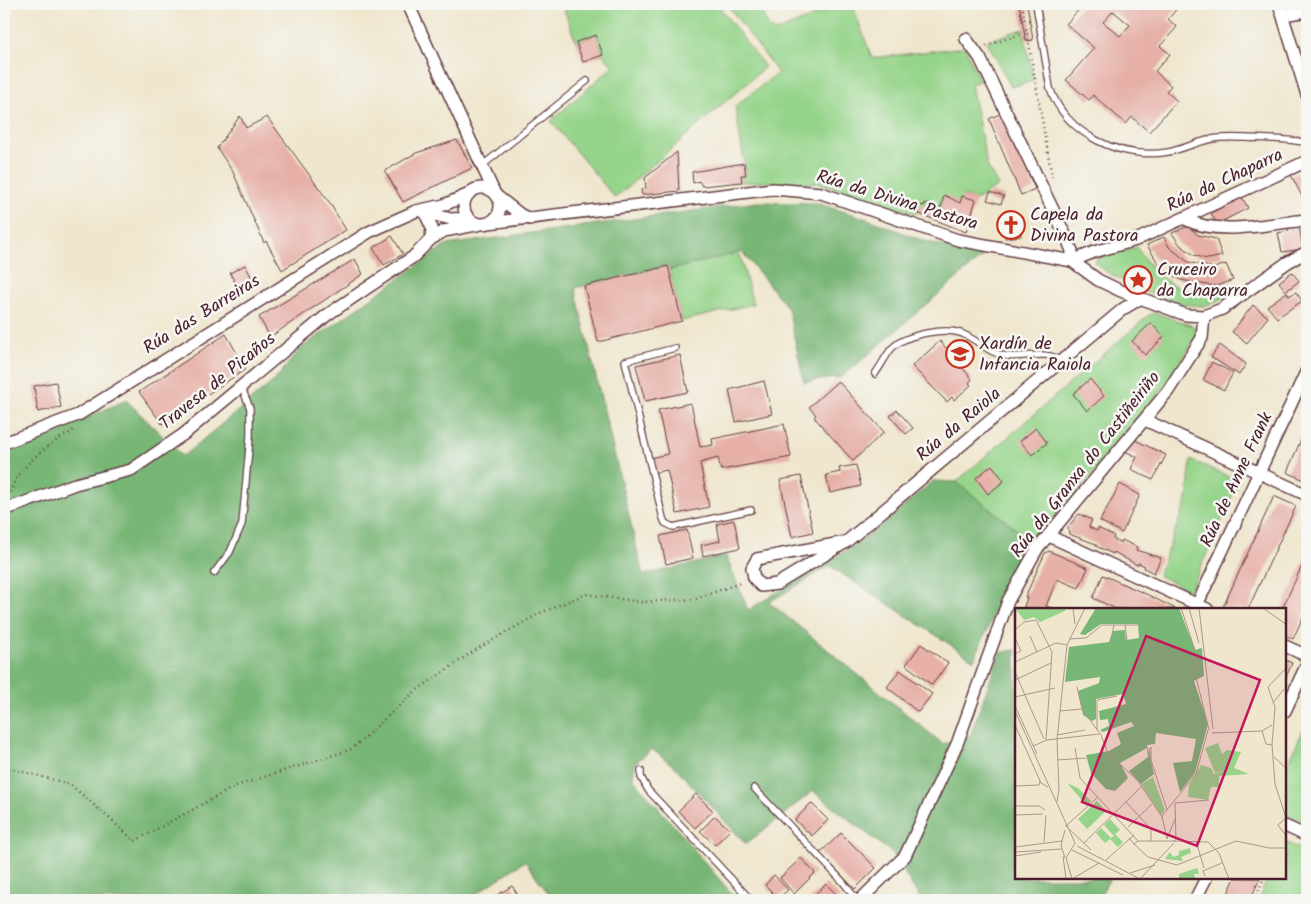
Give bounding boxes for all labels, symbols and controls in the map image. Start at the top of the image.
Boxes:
street label: Rúa da Chaparra [1162,141,1288,221]
street label: Rúa da Divina Pastora [812,163,982,239]
place label: Capela da Divina Pastora [1030,201,1138,251]
church icon: Capela da Divina Pastora [996,210,1026,240]
place label: Cruceiro da Chaparra [1157,256,1248,306]
place icon: Cruceiro da Chaparra [1123,265,1153,295]
street label: Rúa das Barreiras [138,267,267,363]
street label: Travesa de Picaños [153,325,283,438]
place label: Xardín de Infancia Raiola [979,330,1091,380]
school or university icon: Xardín de Infancia Raiola [945,339,975,369]
street label: Rúa da Granxa do Castiñeiriño [1004,365,1168,565]
street label: Rúa da Raiola [910,381,1008,469]
street label: Rúa de Anne Frank [1193,407,1281,552]
inset map [1015,608,1286,879]

